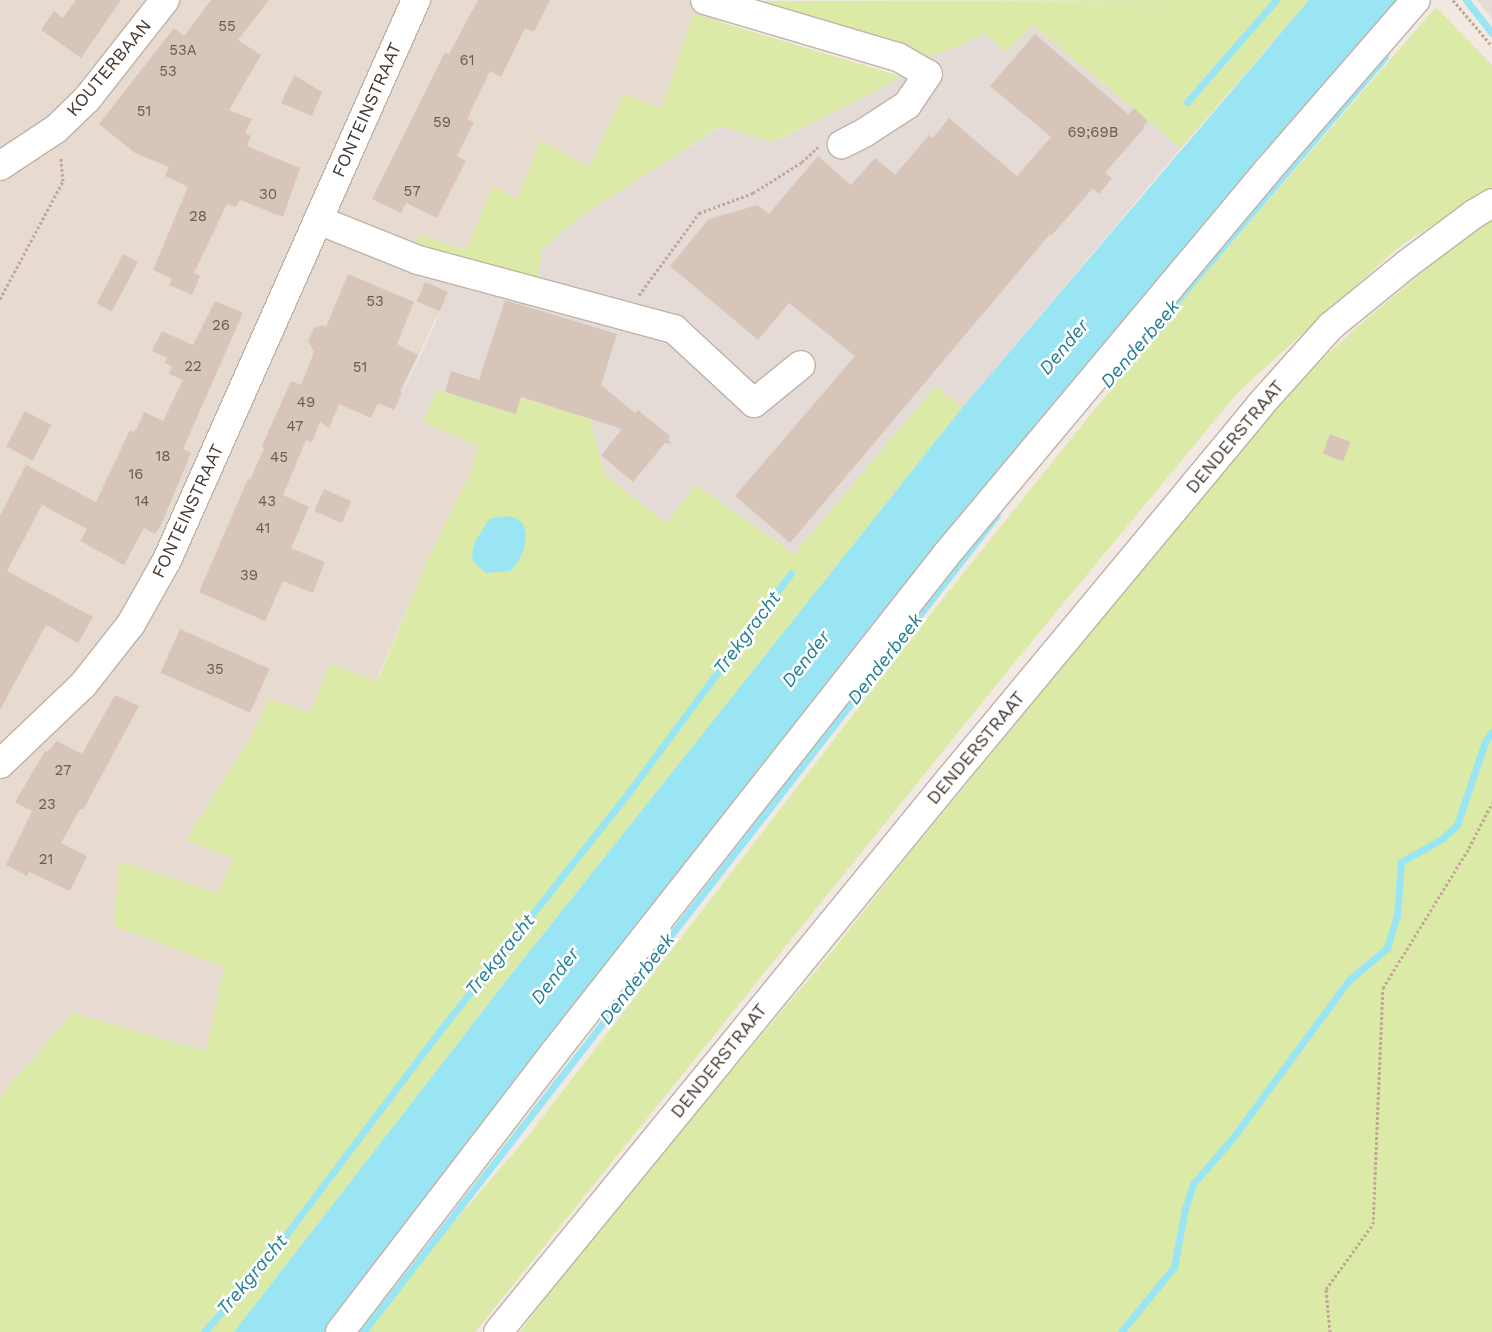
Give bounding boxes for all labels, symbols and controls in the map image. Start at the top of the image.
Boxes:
street label: KOUTERBAAN [62,15,156,121]
house number: 55 [218,18,236,36]
street label: FONTEINSTRAAT [328,39,406,181]
house number: 53A [169,42,197,60]
house number: 61 [460,52,474,70]
house number: 53 [159,63,177,81]
house number: 51 [137,103,151,121]
house number: 59 [433,114,451,132]
house number: 69;69B [1068,124,1118,142]
house number: 57 [403,183,421,201]
house number: 30 [259,186,277,204]
house number: 28 [189,208,207,226]
house number: 53 [366,293,384,311]
water label: Denderbeek [1096,295,1184,393]
water label: Dender [1034,315,1094,379]
house number: 26 [212,317,230,335]
house number: 22 [184,358,202,376]
house number: 51 [353,359,367,377]
street label: DENDERSTRAAT [1181,376,1289,498]
house number: 49 [297,394,315,412]
house number: 47 [287,418,303,436]
street label: FONTEINSTRAAT [148,441,228,581]
house number: 18 [155,448,171,466]
house number: 45 [270,449,288,467]
house number: 16 [129,466,143,484]
house number: 14 [134,493,150,511]
house number: 43 [258,493,276,511]
house number: 41 [256,520,270,538]
house number: 39 [240,567,258,585]
water label: Trekgracht [708,587,786,679]
water label: Denderbeek [842,609,928,709]
water label: Dender [777,626,835,692]
house number: 35 [206,661,224,679]
street label: DENDERSTRAAT [922,687,1030,809]
house number: 27 [55,762,71,780]
house number: 23 [38,796,56,814]
house number: 21 [39,851,53,869]
water label: Trekgracht [460,910,540,1000]
water label: Denderbeek [594,929,680,1029]
water label: Dender [526,943,584,1009]
street label: DENDERSTRAAT [666,999,772,1123]
water label: Trekgracht [212,1230,292,1320]

